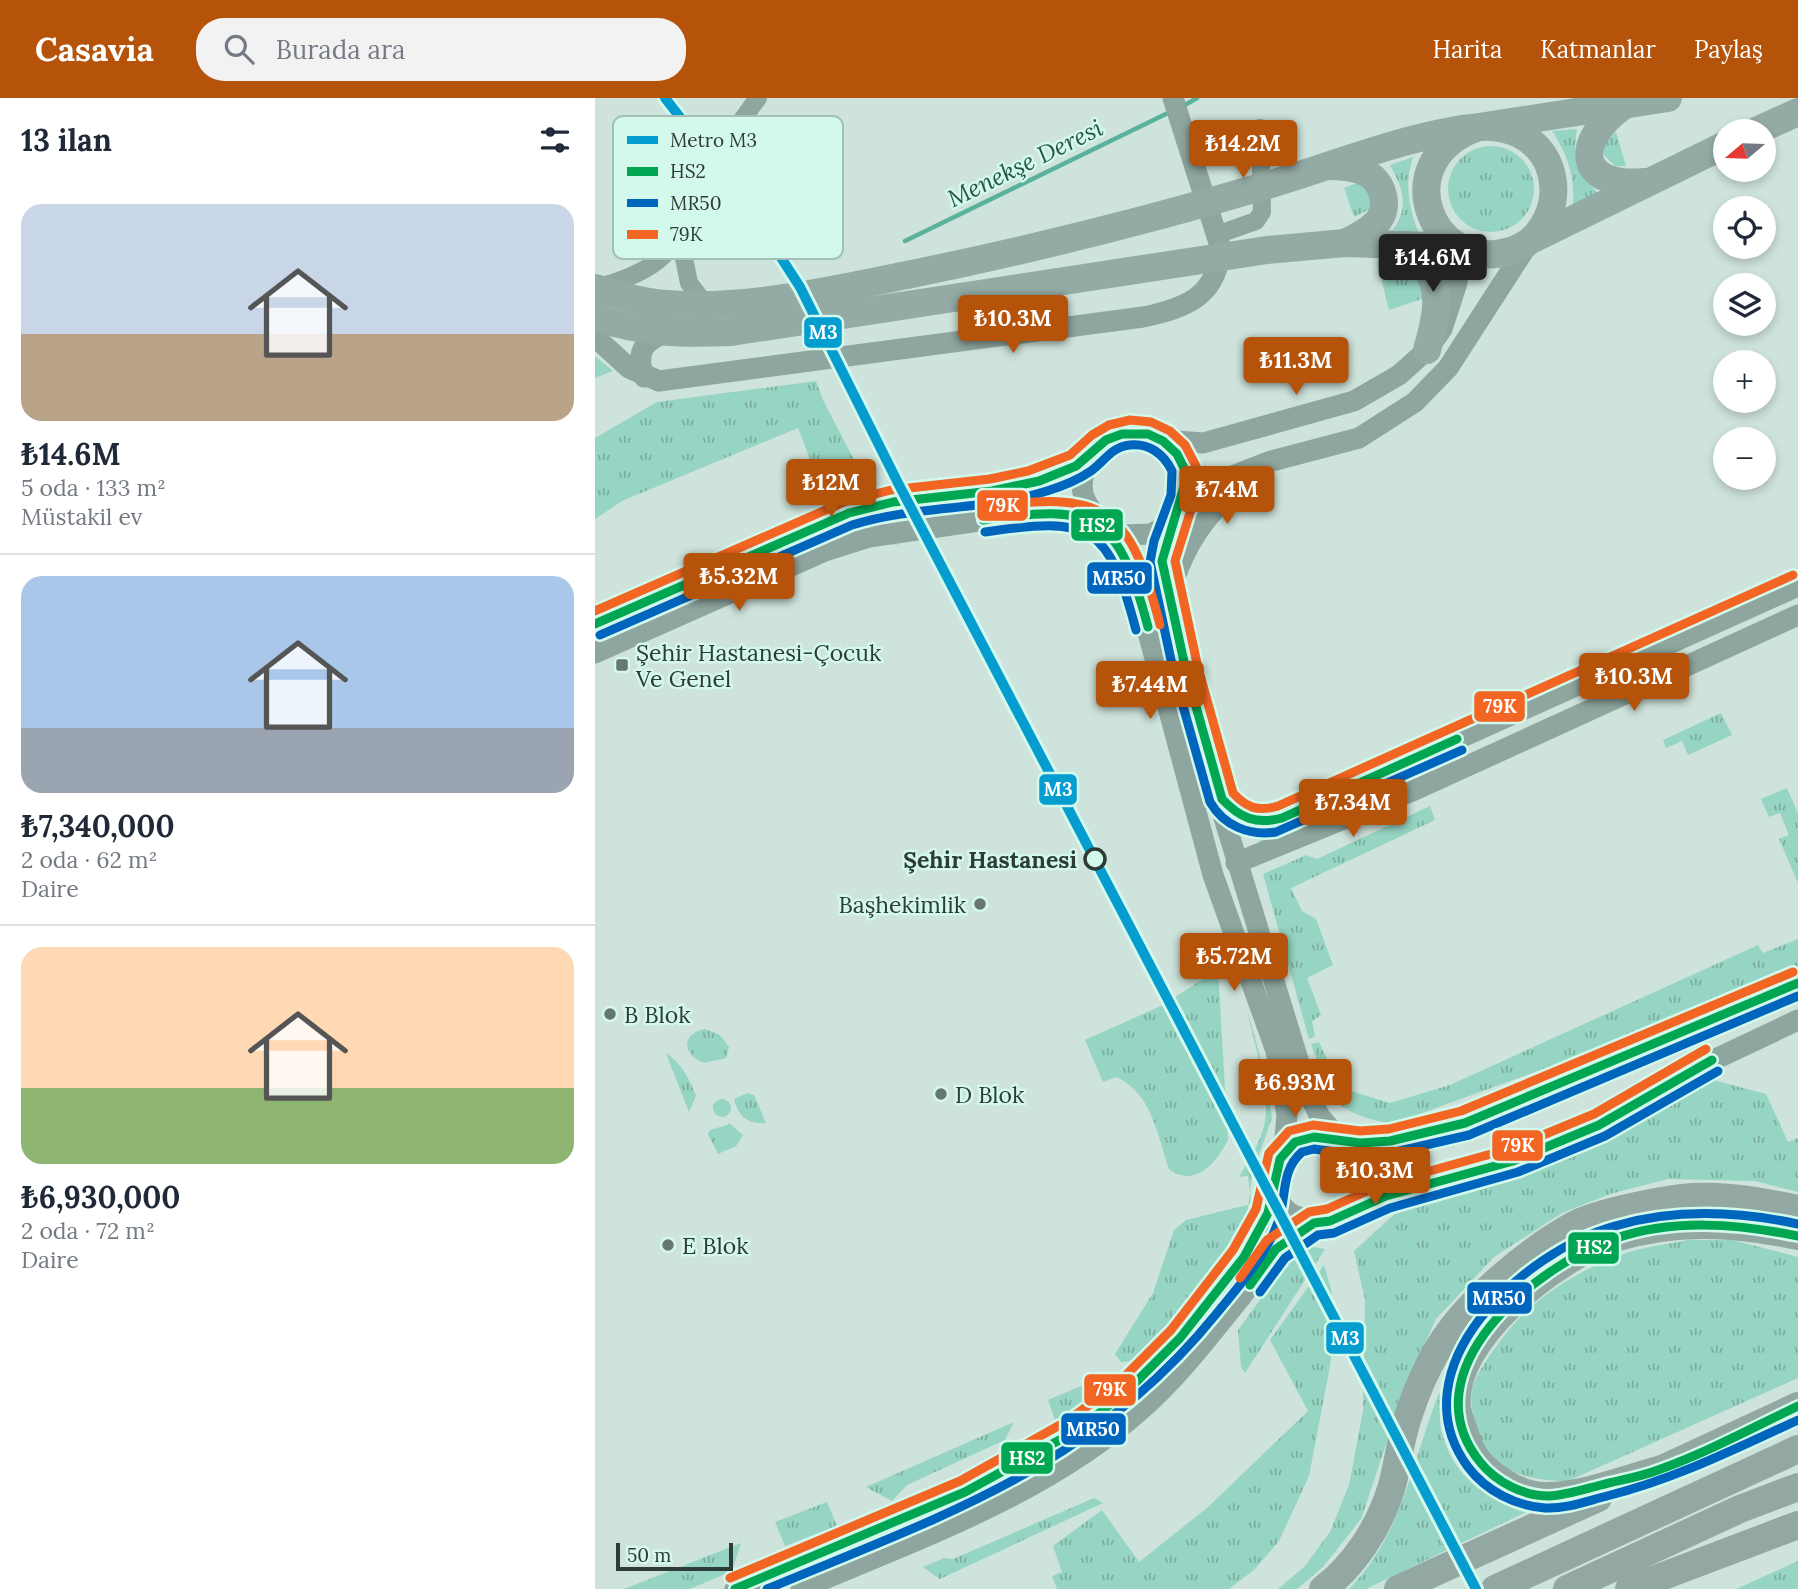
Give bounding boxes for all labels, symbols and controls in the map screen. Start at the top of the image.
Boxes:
search box [196,18,686,81]
text: Casavia [35,28,154,70]
icon: search [220,30,258,68]
text: Burada ara [276,33,405,66]
text: Harita [1433,34,1502,65]
text: Katmanlar [1540,34,1656,65]
text: Paylaş [1694,34,1763,65]
water label: Menekşe Deresi [942,112,1108,214]
legend [613,116,843,259]
north arrow [1713,119,1776,182]
map controls [1713,119,1776,490]
pin: ₺14.2M [1186,120,1300,180]
text: 13 ilan [21,121,112,159]
icon: filters [536,121,574,159]
text: Metro M3 [670,128,757,152]
text: ₺14.2M [1205,128,1281,157]
text: HS2 [670,159,706,183]
text: MR50 [670,191,722,215]
button: locate [1713,196,1776,259]
text: 79K [670,222,703,246]
pin: ₺14.6M [1376,234,1490,294]
text: ₺14.6M [1395,242,1471,271]
icon: home [235,250,361,376]
button: layers [1713,273,1776,336]
pin: ₺10.3M [956,296,1070,355]
text: ₺10.3M [974,303,1052,332]
line badge: M3 [803,316,843,349]
text: M3 [808,320,838,344]
pin: ₺11.3M [1239,338,1353,397]
text: ₺11.3M [1260,345,1332,374]
button: + [1713,350,1776,413]
button: − [1713,427,1776,490]
text: ₺14.6M [21,435,121,473]
pin: ₺12M [790,460,872,519]
pin: ₺7.4M [1178,466,1276,526]
text: ₺12M [802,467,860,496]
text: 5 oda · 133 m² [21,473,166,502]
text: ₺7.4M [1195,474,1259,503]
line badge: 79K [976,489,1029,522]
text: 79K [986,493,1020,517]
text: Müstakil ev [21,502,142,531]
line badge: HS2 [1070,508,1124,542]
text: HS2 [1079,513,1115,537]
pin: ₺5.32M [682,554,796,613]
text: ₺5.32M [700,561,778,590]
line badge: MR50 [1086,561,1153,595]
text: MR50 [1092,566,1146,590]
icon: home [235,622,361,748]
place label: Şehir Hastanesi-Çocuk Ve Genel [635,638,882,693]
pin: ₺10.3M [1577,654,1691,713]
marker: Şehir Hastanesi-Çocuk Ve Genel [614,657,630,673]
text: ₺10.3M [1595,661,1673,690]
pin: ₺7.44M [1093,662,1207,721]
text: ₺7.44M [1112,669,1188,698]
line badge: 79K [1473,690,1526,723]
text: 79K [1483,694,1517,718]
line badge: M3 [1038,773,1078,806]
text: M3 [1043,777,1073,801]
pin: ₺7.34M [1296,780,1410,839]
text: ₺7.34M [1315,787,1391,816]
text: ₺7,340,000 [21,807,175,845]
text: 2 oda · 62 m² [21,845,157,874]
place label: Şehir Hastanesi [903,845,1077,874]
marker: Şehir Hastanesi [1084,848,1106,870]
text: Daire [21,874,79,903]
place label: Başhekimlik [838,890,967,919]
marker: Başhekimlik [972,896,988,912]
pin: ₺5.72M [1177,934,1291,993]
text: ₺5.72M [1196,941,1272,970]
icon: home [235,993,361,1119]
place label: B Blok [624,1000,691,1029]
marker: B Blok [602,1006,618,1022]
pin: ₺6.93M [1238,1060,1352,1119]
text: ₺6.93M [1255,1067,1335,1096]
place label: D Blok [955,1080,1025,1109]
marker: D Blok [933,1086,949,1102]
line badge: 79K [1491,1129,1544,1162]
text: 79K [1501,1133,1535,1157]
pin: ₺10.3M [1318,1148,1432,1207]
text: ₺10.3M [1336,1155,1414,1184]
text: ₺6,930,000 [21,1178,180,1216]
text: 2 oda · 72 m² [21,1216,155,1245]
place label: E Blok [682,1231,749,1260]
line badge: HS2 [1567,1231,1620,1265]
text: HS2 [1576,1235,1612,1259]
marker: E Blok [660,1237,676,1253]
text: Daire [21,1245,79,1274]
line badge: MR50 [1466,1281,1533,1315]
text: MR50 [1472,1286,1526,1310]
line badge: M3 [1325,1321,1365,1355]
text: M3 [1330,1326,1360,1350]
line badge: 79K [1083,1373,1137,1407]
text: 79K [1093,1377,1127,1401]
line badge: MR50 [1060,1412,1127,1446]
text: MR50 [1066,1417,1120,1441]
line badge: HS2 [1000,1441,1054,1475]
text: HS2 [1009,1446,1045,1470]
scale bar [616,1540,733,1572]
text: 50 m [627,1543,671,1567]

